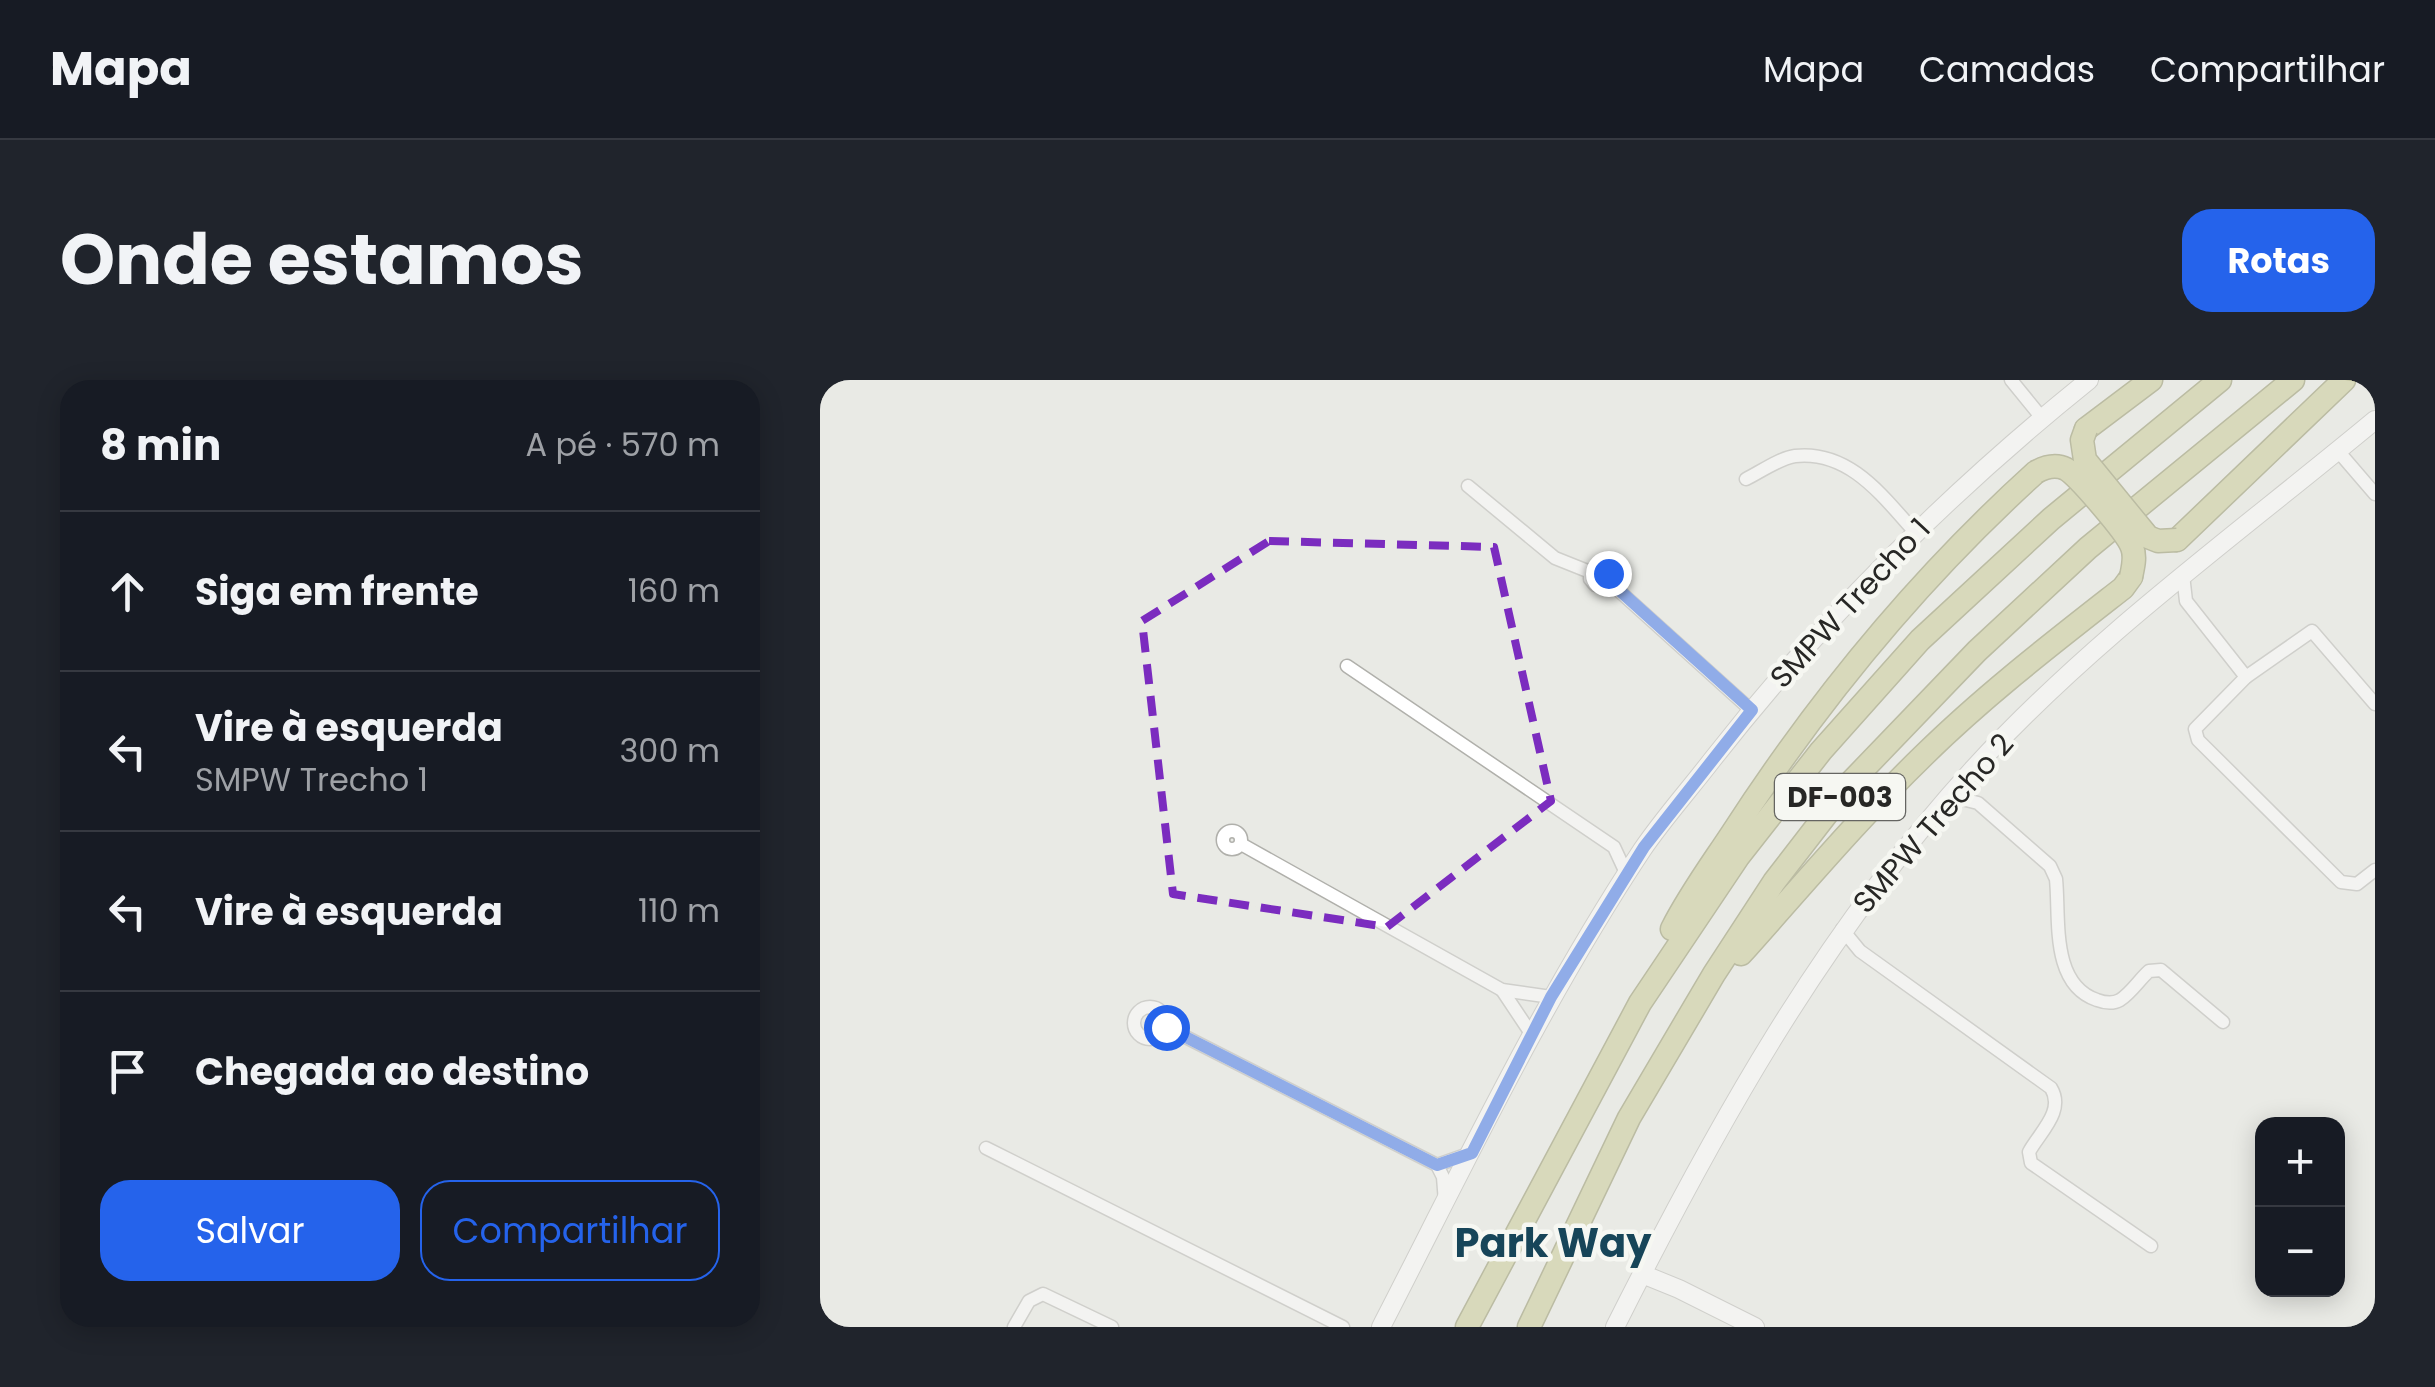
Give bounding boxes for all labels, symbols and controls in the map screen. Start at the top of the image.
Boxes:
text: Mapa [50,35,192,102]
text: Mapa [1763,45,1864,94]
text: Camadas [1919,45,2095,94]
text: Compartilhar [2150,45,2385,94]
button: Rotas [2182,209,2375,312]
text: Onde estamos [60,210,584,309]
text: 8 min [100,416,221,475]
text: A pé · 570 m [525,422,720,467]
street label: SMPW Trecho 1 [1760,508,1940,698]
route end [1586,551,1632,597]
icon: ahead [100,564,155,619]
text: Siga em frente [195,565,479,618]
text: 160 m [628,568,720,613]
text: Vire à esquerda [195,701,503,754]
icon: left [100,724,155,779]
street label: SMPW Trecho 2 [1843,724,2023,922]
text: 300 m [619,728,720,773]
text: SMPW Trecho 1 [195,757,428,802]
road number: DF-003 [1775,774,1905,820]
icon: left [100,884,155,939]
text: Vire à esquerda [195,885,503,938]
text: 110 m [638,888,720,933]
route start [1144,1005,1190,1051]
icon: arrive [100,1044,155,1099]
text: Chegada ao destino [195,1045,589,1098]
map controls [2255,1117,2345,1297]
button: + [2255,1117,2345,1207]
button: Salvar [100,1180,400,1281]
button: Compartilhar [420,1180,720,1281]
button: − [2255,1207,2345,1297]
district label: Park Way [1455,1215,1652,1271]

